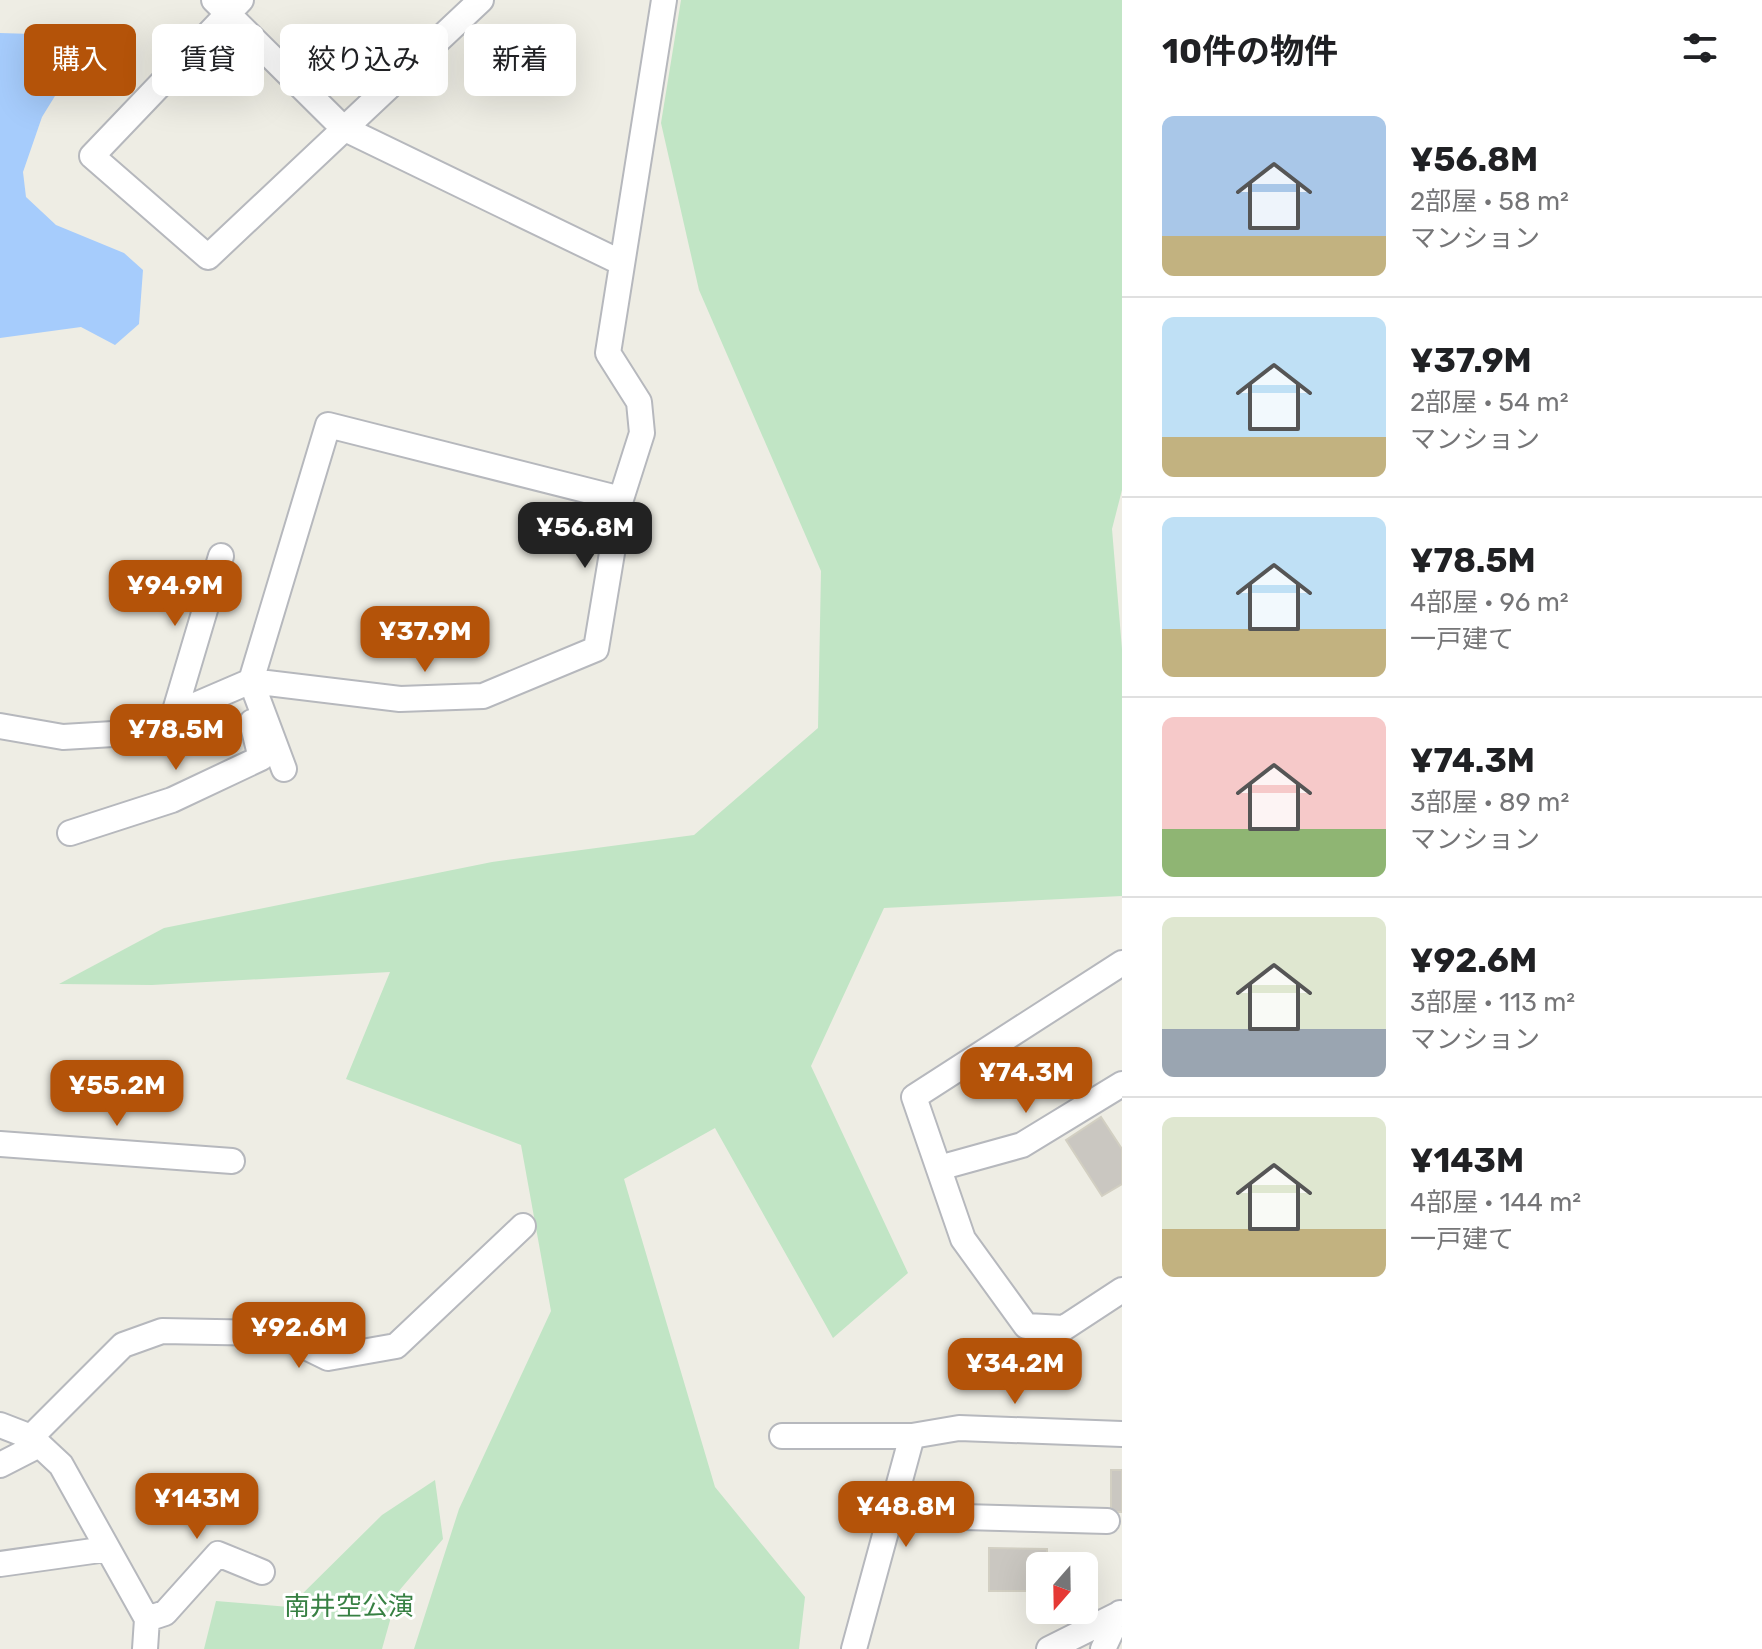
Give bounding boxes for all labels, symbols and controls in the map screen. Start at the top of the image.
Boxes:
chip: 購入 [24,24,136,96]
chip: 賃貸 [152,24,264,96]
chip: 絞り込み [280,24,448,96]
chip: 新着 [464,24,576,96]
icon: filters [1678,26,1722,70]
text: 10件の物件 [1162,31,1338,72]
text: ¥56.8M [1410,139,1538,180]
icon: home [1226,148,1322,244]
text: 2部屋 · 58 m² [1410,186,1569,217]
text: マンション [1410,223,1540,254]
text: ¥37.9M [1410,340,1532,381]
icon: home [1226,349,1322,445]
text: 2部屋 · 54 m² [1410,387,1569,418]
text: マンション [1410,424,1540,455]
pin: ¥56.8M [520,502,650,570]
text: ¥56.8M [536,512,634,543]
text: ¥78.5M [1410,540,1536,581]
icon: home [1226,549,1322,645]
pin: ¥94.9M [110,560,240,628]
text: ¥94.9M [127,570,223,601]
text: 4部屋 · 96 m² [1410,587,1569,618]
pin: ¥37.9M [360,606,490,674]
text: ¥37.9M [379,616,472,647]
text: 一戸建て [1410,624,1514,655]
pin: ¥78.5M [111,704,241,772]
text: ¥78.5M [128,714,224,745]
text: ¥74.3M [1410,740,1535,781]
icon: home [1226,749,1322,845]
text: 3部屋 · 89 m² [1410,787,1569,818]
text: マンション [1410,824,1540,855]
text: ¥92.6M [1410,940,1537,981]
icon: home [1226,949,1322,1045]
text: 3部屋 · 113 m² [1410,987,1575,1018]
text: マンション [1410,1024,1540,1055]
pin: ¥74.3M [961,1047,1091,1115]
text: ¥74.3M [978,1057,1074,1088]
pin: ¥55.2M [52,1060,182,1128]
text: ¥55.2M [68,1070,166,1101]
text: ¥143M [1410,1140,1524,1181]
icon: home [1226,1149,1322,1245]
text: 4部屋 · 144 m² [1410,1187,1581,1218]
text: 一戸建て [1410,1224,1514,1255]
pin: ¥92.6M [234,1302,364,1370]
text: ¥92.6M [250,1312,348,1343]
pin: ¥34.2M [950,1338,1080,1406]
text: ¥34.2M [966,1348,1064,1379]
pin: ¥143M [141,1473,253,1541]
pin: ¥48.8M [841,1481,971,1549]
text: ¥143M [153,1483,241,1514]
text: ¥48.8M [856,1491,956,1522]
north arrow [1026,1552,1098,1624]
map controls [1026,1552,1098,1624]
park label: 南井空公演 [284,1591,414,1622]

